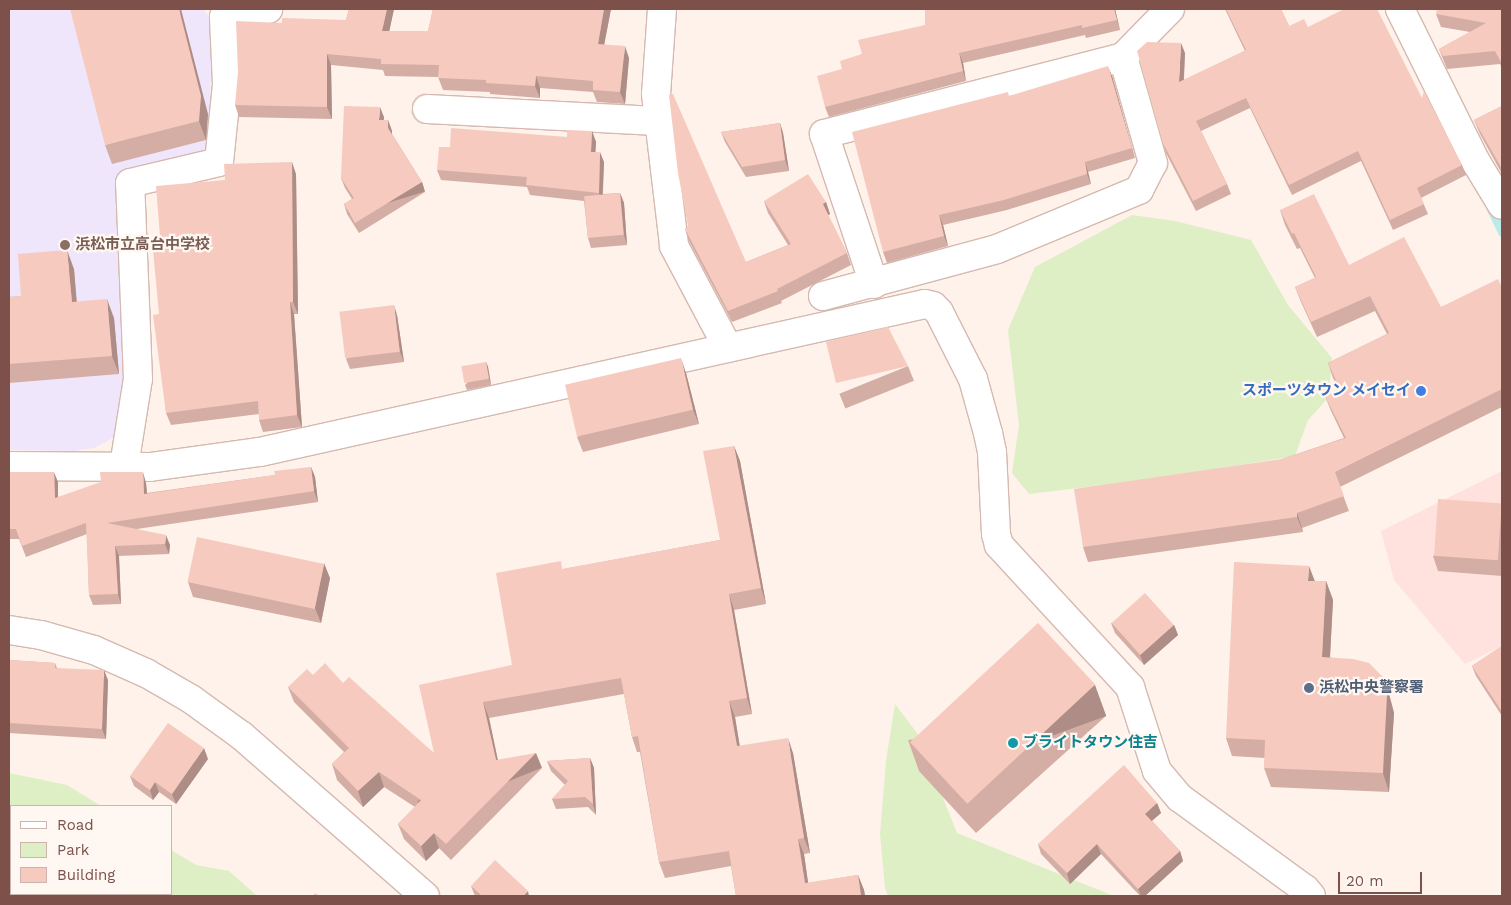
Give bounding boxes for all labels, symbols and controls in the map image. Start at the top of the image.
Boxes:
place label: 浜松市立高台中学校 [75,236,210,254]
marker: 浜松市立高台中学校 [59,239,71,251]
place label: スポーツタウン メイセイ [1242,382,1411,400]
marker: スポーツタウン メイセイ [1415,385,1427,397]
place label: 浜松中央警察署 [1319,679,1424,697]
marker: 浜松中央警察署 [1303,682,1315,694]
place label: ブライトタウン住吉 [1023,734,1158,752]
marker: ブライトタウン住吉 [1007,737,1019,749]
legend [10,805,172,895]
text: Road [57,816,94,834]
text: Park [57,841,89,859]
scale bar [1341,862,1425,894]
text: Building [57,866,115,884]
text: 20 m [1346,872,1384,890]

